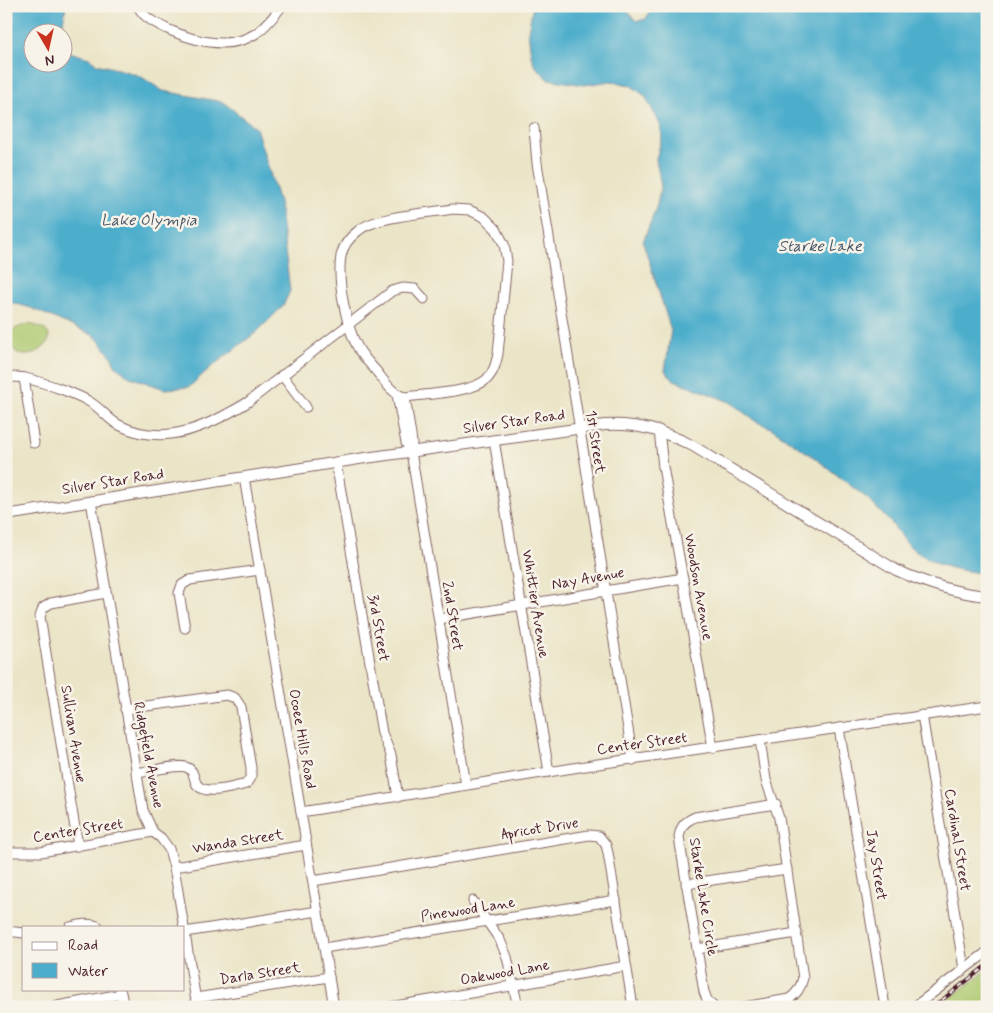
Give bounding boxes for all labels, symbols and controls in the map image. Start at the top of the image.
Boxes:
north arrow [22,22,72,72]
text: N [44,50,56,69]
water label: Lake Olympia [101,210,197,231]
water label: Starke Lake [778,236,863,257]
street label: Silver Star Road [462,405,566,439]
street label: 1st Street [580,409,610,475]
street label: Silver Star Road [61,464,165,500]
street label: Woodson Avenue [679,532,717,642]
street label: Whittier Avenue [517,548,553,660]
street label: Nay Avenue [550,563,626,595]
street label: 2nd Street [437,580,467,652]
street label: 3rd Street [362,593,394,663]
street label: Sullivan Avenue [55,684,91,784]
street label: Ocoee Hills Road [283,688,321,790]
street label: Ridgefield Avenue [127,700,168,810]
street label: Center Street [596,728,689,760]
street label: Cardinal Street [939,787,975,893]
street label: Apricot Drive [500,813,580,846]
street label: Center Street [32,814,125,848]
street label: Wanda Street [191,825,285,859]
street label: Jay Street [861,828,891,902]
street label: Starke Lake Circle [684,836,722,958]
street label: Pinewood Lane [419,893,517,927]
legend [22,926,185,990]
text: Road [68,936,98,956]
street label: Oakwood Lane [459,955,551,991]
street label: Darla Street [218,958,302,990]
text: Water [68,962,108,982]

